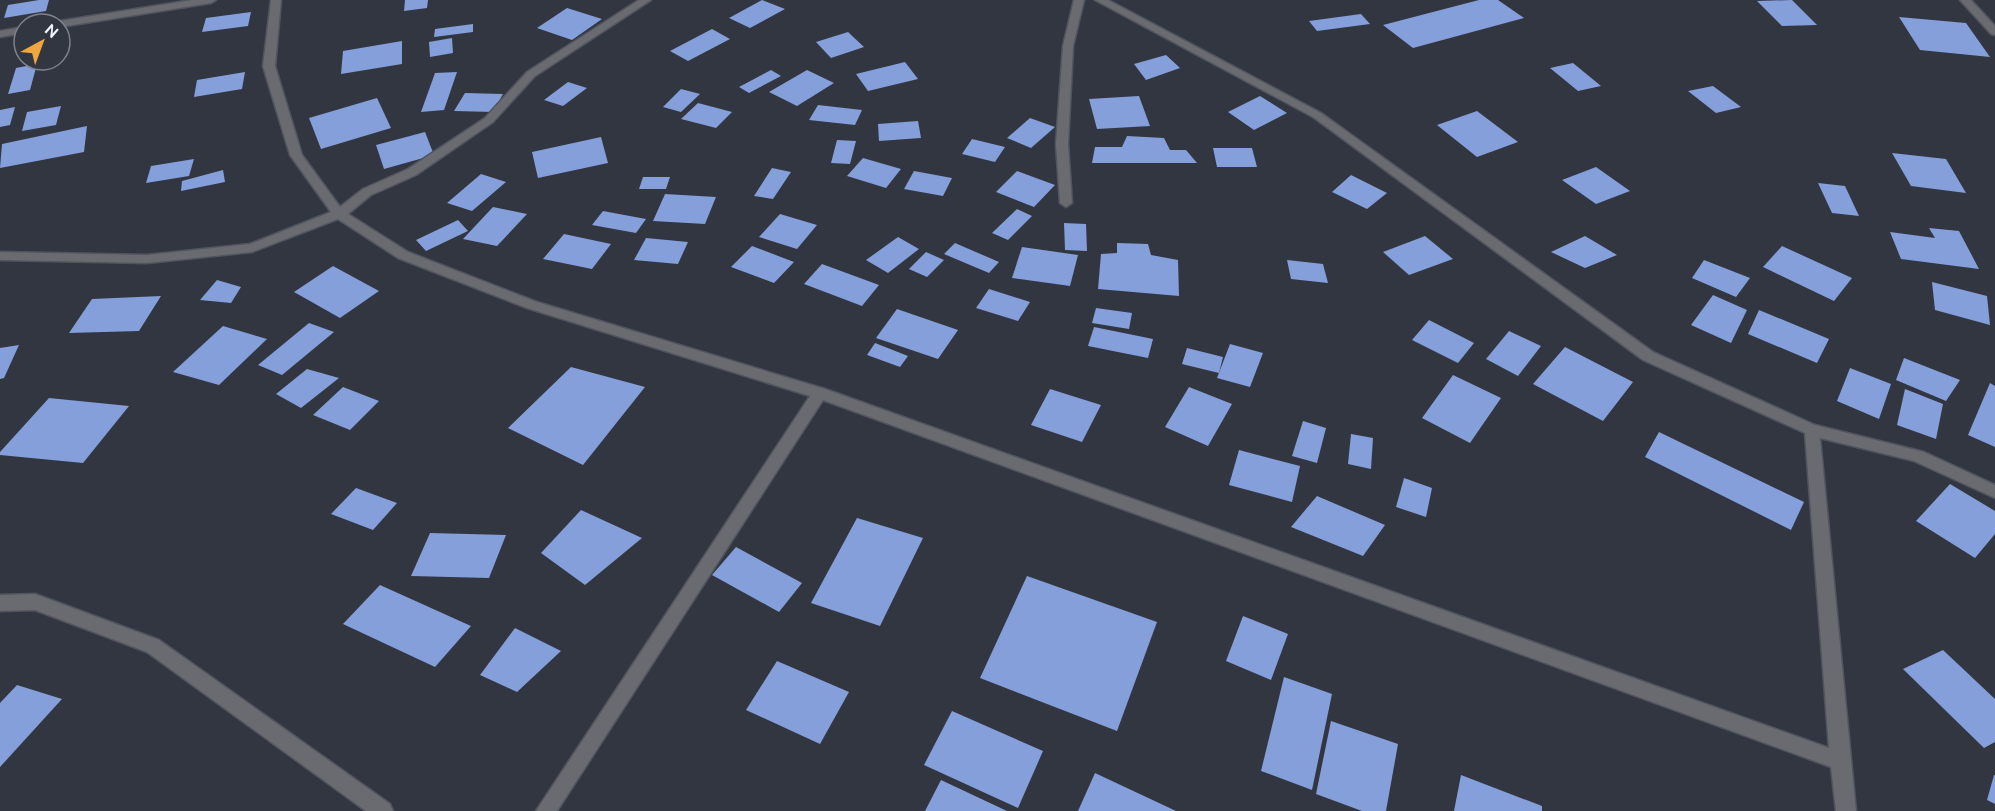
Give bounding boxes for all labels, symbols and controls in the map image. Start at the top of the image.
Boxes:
north arrow [12,12,72,72]
text: N [41,20,62,41]

